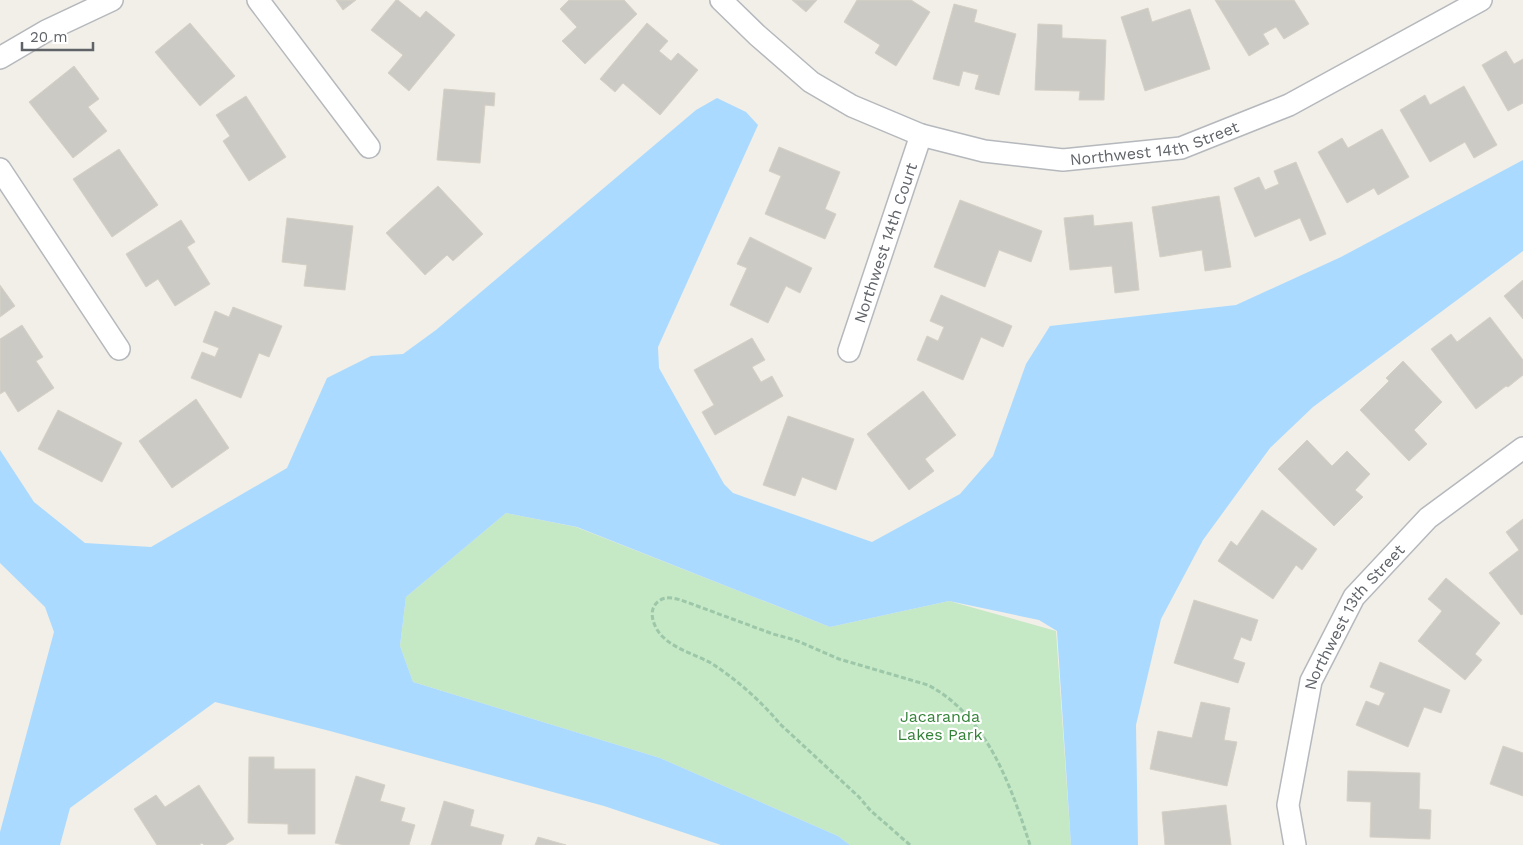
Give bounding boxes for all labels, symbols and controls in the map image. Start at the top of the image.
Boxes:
scale bar [22,20,94,52]
text: 20 m [30,28,68,46]
street label: Northwest 14th Street [1069,116,1242,169]
street label: Northwest 14th Court [850,160,921,325]
street label: Northwest 13th Street [1300,540,1408,691]
park label: Jacaranda Lakes Park [898,707,982,744]

